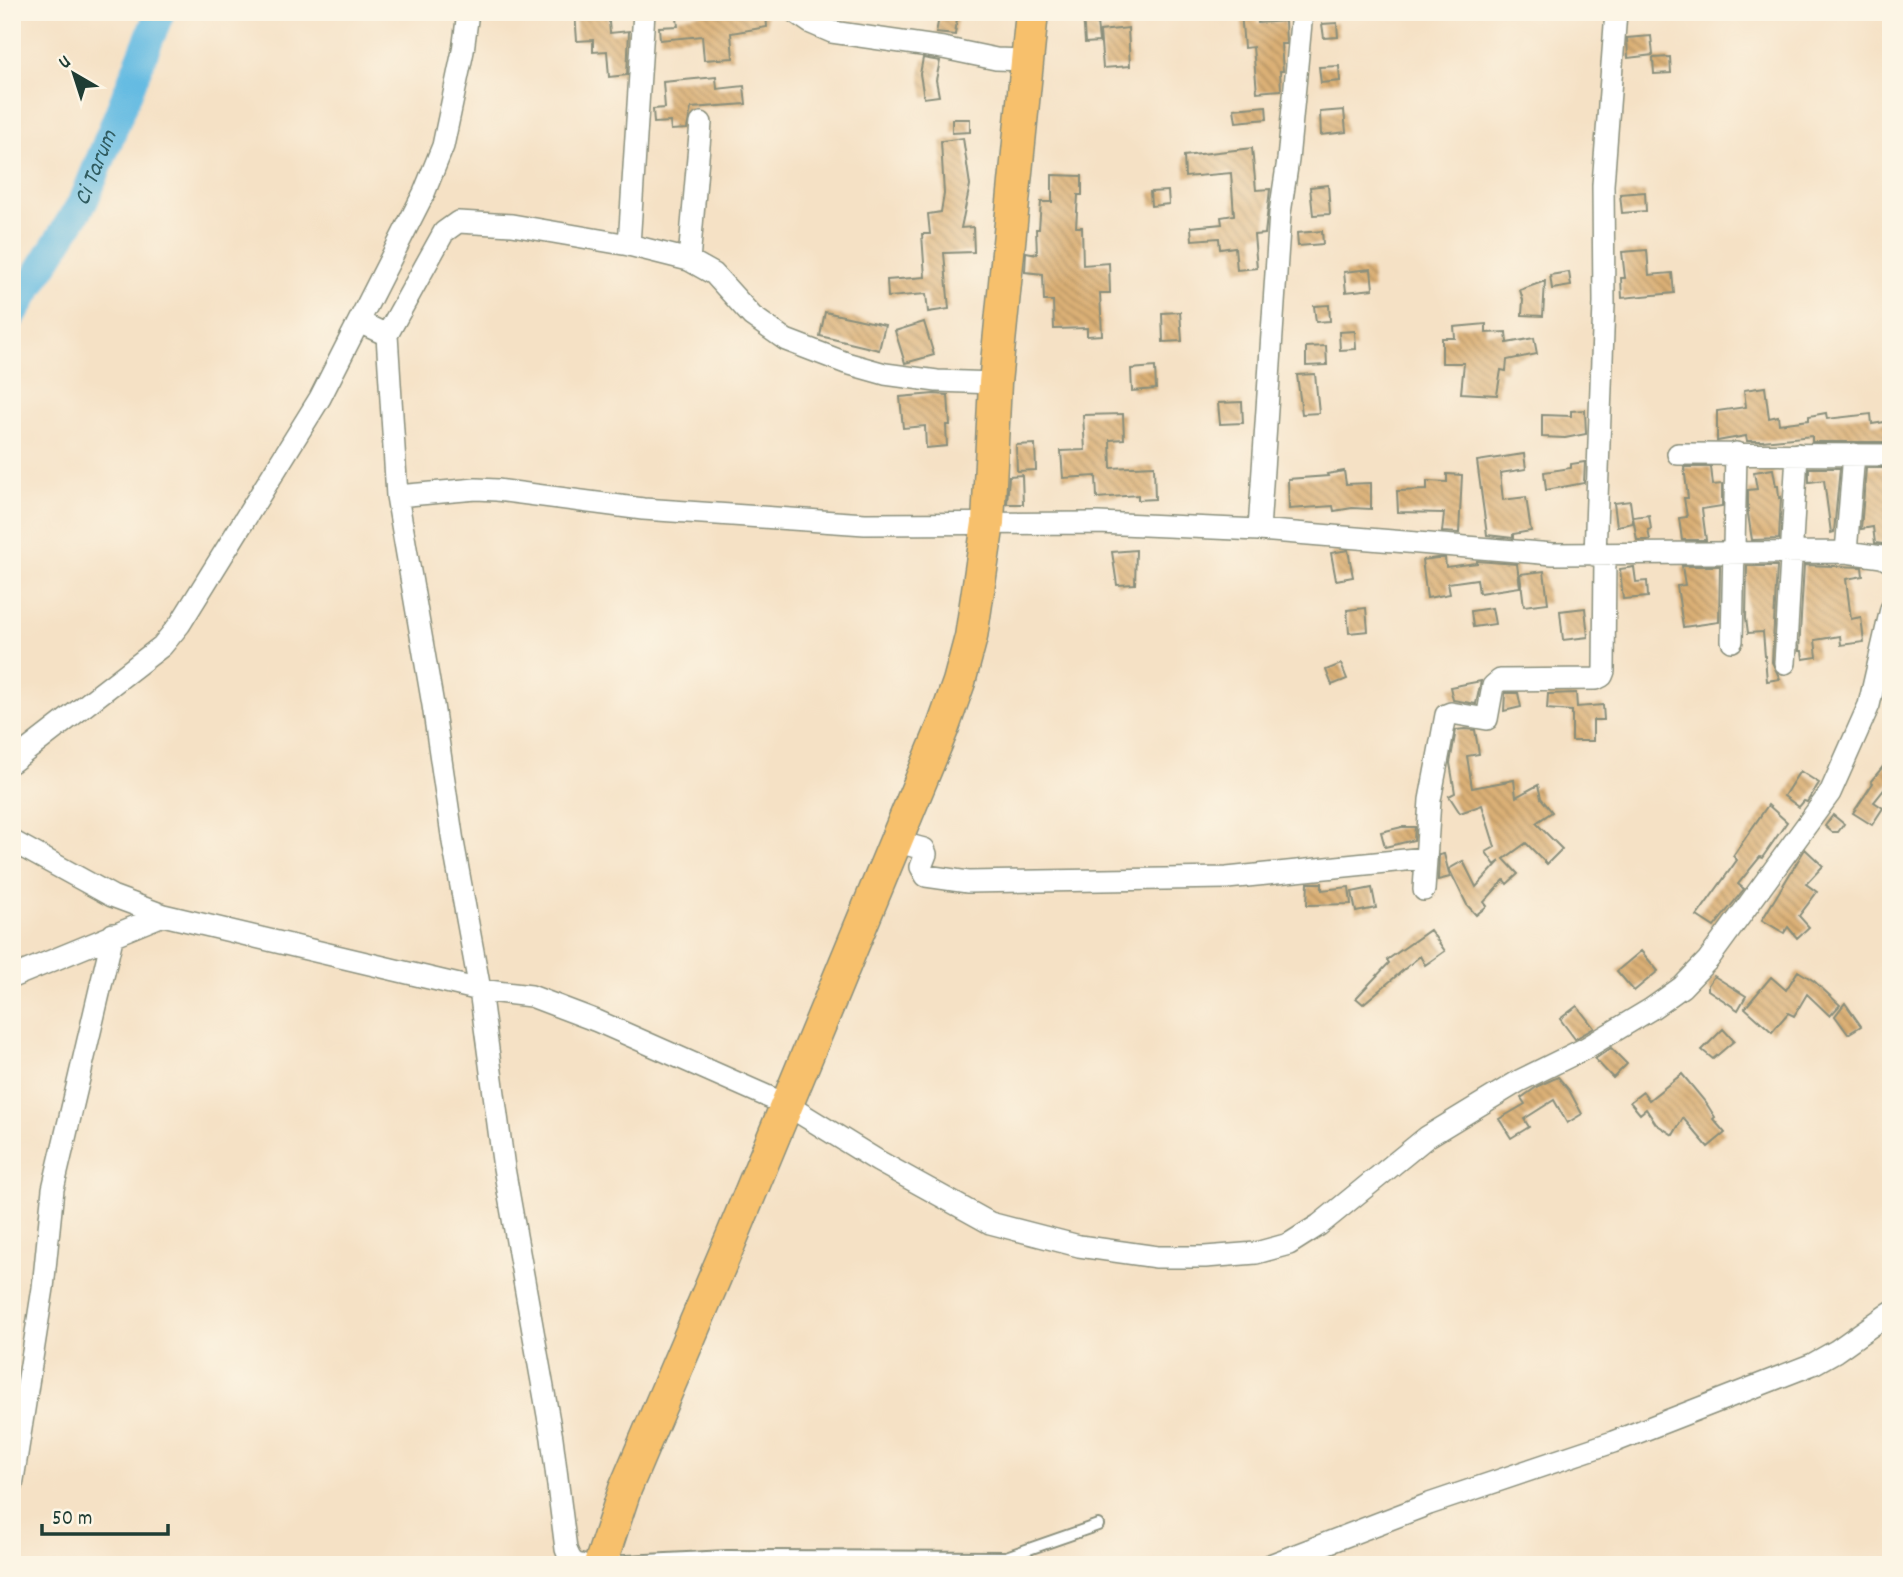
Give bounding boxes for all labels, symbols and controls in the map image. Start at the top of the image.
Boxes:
north arrow [38,38,108,108]
text: U [53,50,78,77]
water label: Ci Tarum [66,125,128,211]
scale bar [42,1493,168,1537]
text: 50 m [52,1505,92,1535]

